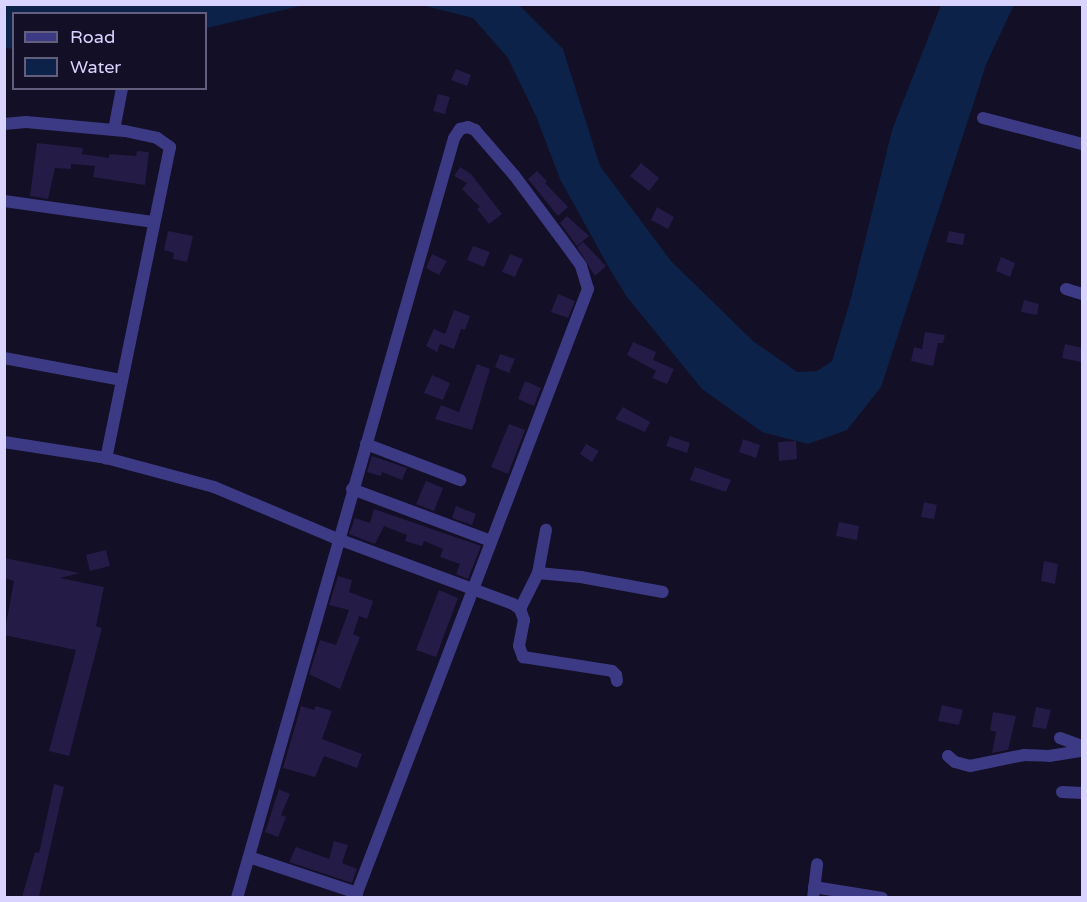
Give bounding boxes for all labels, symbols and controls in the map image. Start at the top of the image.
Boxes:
legend [12,12,207,90]
text: Road [70,26,115,48]
text: Water [70,56,121,78]

